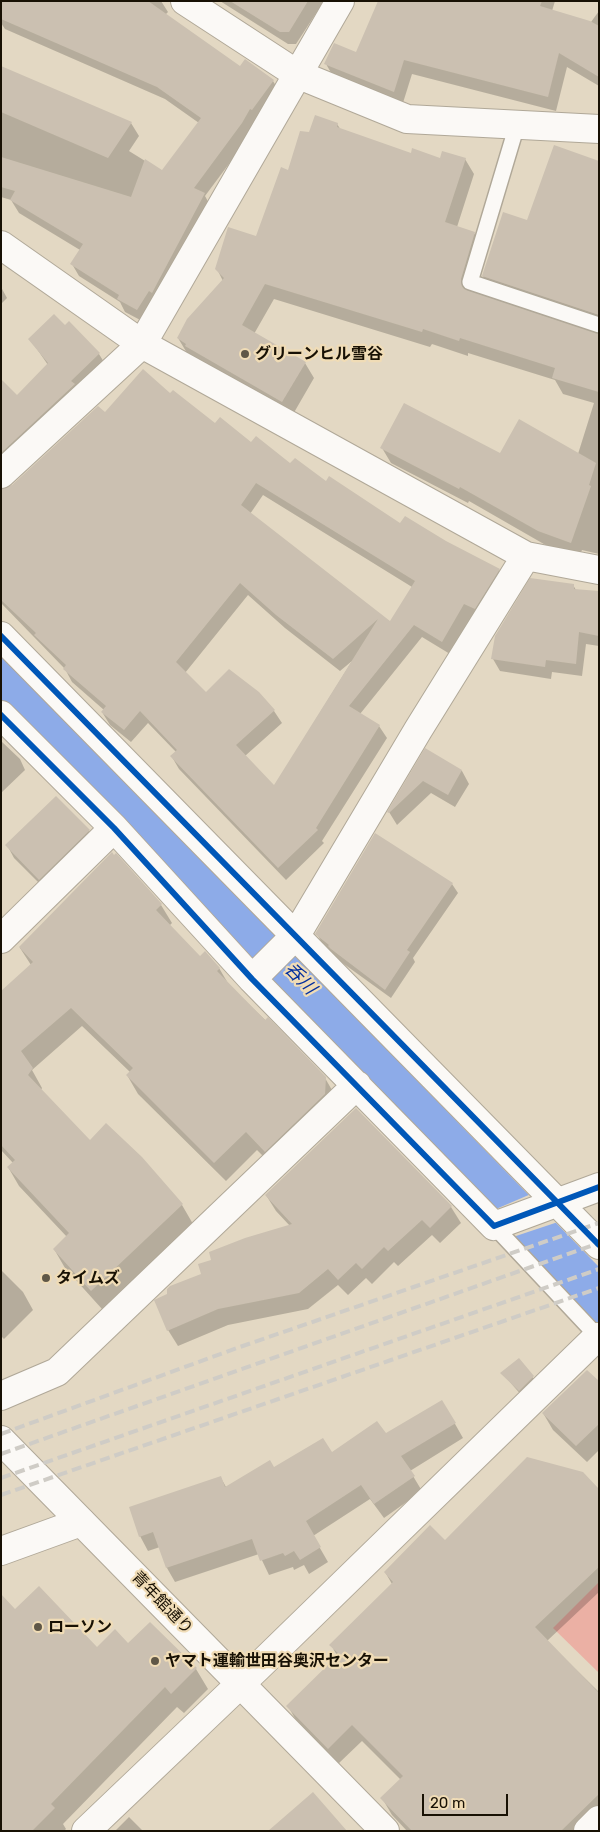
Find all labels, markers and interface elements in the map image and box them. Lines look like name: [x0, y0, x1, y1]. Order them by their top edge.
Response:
place label: グリーンヒル雪谷: [255, 344, 383, 364]
marker: グリーンヒル雪谷: [239, 348, 251, 360]
water label: 呑川: [280, 959, 320, 999]
place label: タイムズ: [56, 1268, 120, 1288]
marker: タイムズ: [40, 1272, 52, 1284]
street label: 青年館通り: [127, 1568, 197, 1638]
place label: ローソン: [48, 1617, 112, 1637]
marker: ローソン: [32, 1621, 44, 1633]
place label: ヤマト運輸世田谷奥沢センター: [165, 1651, 389, 1671]
marker: ヤマト運輸世田谷奥沢センター: [149, 1655, 161, 1667]
scale bar: [425, 1784, 511, 1816]
text: 20 m: [430, 1794, 465, 1812]

